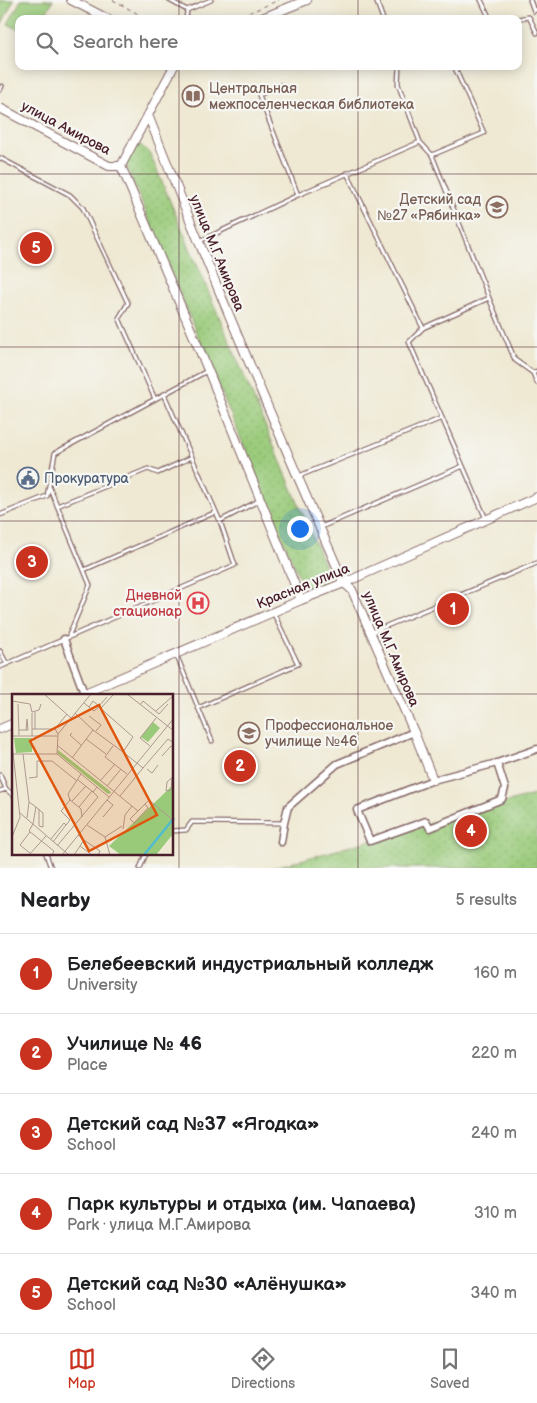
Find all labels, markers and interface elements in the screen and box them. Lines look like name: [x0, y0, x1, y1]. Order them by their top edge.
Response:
search box: [15, 15, 522, 70]
icon: search: [33, 29, 61, 57]
text: Search here: [73, 31, 178, 54]
place label: Центральная межпоселенческая библиотека: [209, 80, 415, 113]
library icon: Центральная межпоселенческая библиотека: [181, 84, 205, 108]
street label: улица Амирова: [18, 97, 114, 159]
place label: Детский сад №27 «Рябинка»: [377, 191, 481, 224]
street label: улица М.Г.Амирова: [186, 192, 248, 314]
school or university icon: Детский сад №27 «Рябинка»: [485, 195, 509, 219]
pin: 5: [20, 229, 52, 267]
public building icon: Прокуратура: [16, 466, 40, 490]
place label: Прокуратура: [44, 470, 130, 487]
your location: [287, 516, 313, 542]
pin: 3: [16, 543, 48, 581]
street label: Красная улица: [254, 559, 353, 612]
place label: Дневной стационар: [113, 587, 182, 620]
street label: улица М.Г.Амирова: [359, 589, 423, 710]
pin: 1: [437, 590, 469, 628]
hospital icon: Дневной стационар: [186, 591, 210, 615]
inset map: [12, 694, 174, 856]
place label: Профессиональное училище №46: [265, 717, 393, 750]
school or university icon: Профессиональное училище №46: [237, 721, 261, 745]
pin: 2: [224, 747, 256, 785]
pin: 4: [455, 812, 487, 850]
text: Nearby: [20, 888, 90, 913]
text: 5 results: [455, 891, 517, 910]
text: Белебеевский индустриальный колледж: [67, 953, 433, 976]
text: 1: [33, 964, 39, 983]
text: 160 m: [474, 964, 517, 983]
text: University: [67, 976, 138, 995]
text: Училище № 46: [67, 1033, 202, 1056]
text: 2: [31, 1044, 41, 1063]
text: 220 m: [471, 1044, 517, 1063]
text: Place: [67, 1056, 108, 1075]
text: Детский сад №37 «Ягодка»: [67, 1113, 320, 1136]
text: 3: [31, 1124, 41, 1143]
text: 240 m: [471, 1124, 517, 1143]
text: School: [67, 1136, 116, 1155]
text: Парк культуры и отдыха (им. Чапаева): [67, 1193, 416, 1216]
text: 4: [31, 1204, 41, 1223]
text: 310 m: [474, 1204, 517, 1223]
text: Park · улица М.Г.Амирова: [67, 1216, 251, 1235]
text: Детский сад №30 «Алёнушка»: [67, 1273, 347, 1296]
text: 5: [31, 1284, 41, 1303]
text: 340 m: [470, 1284, 517, 1303]
text: School: [67, 1296, 116, 1315]
tab: Map: [68, 1345, 96, 1392]
tab: Directions: [231, 1345, 295, 1392]
tab: Saved: [430, 1345, 469, 1392]

